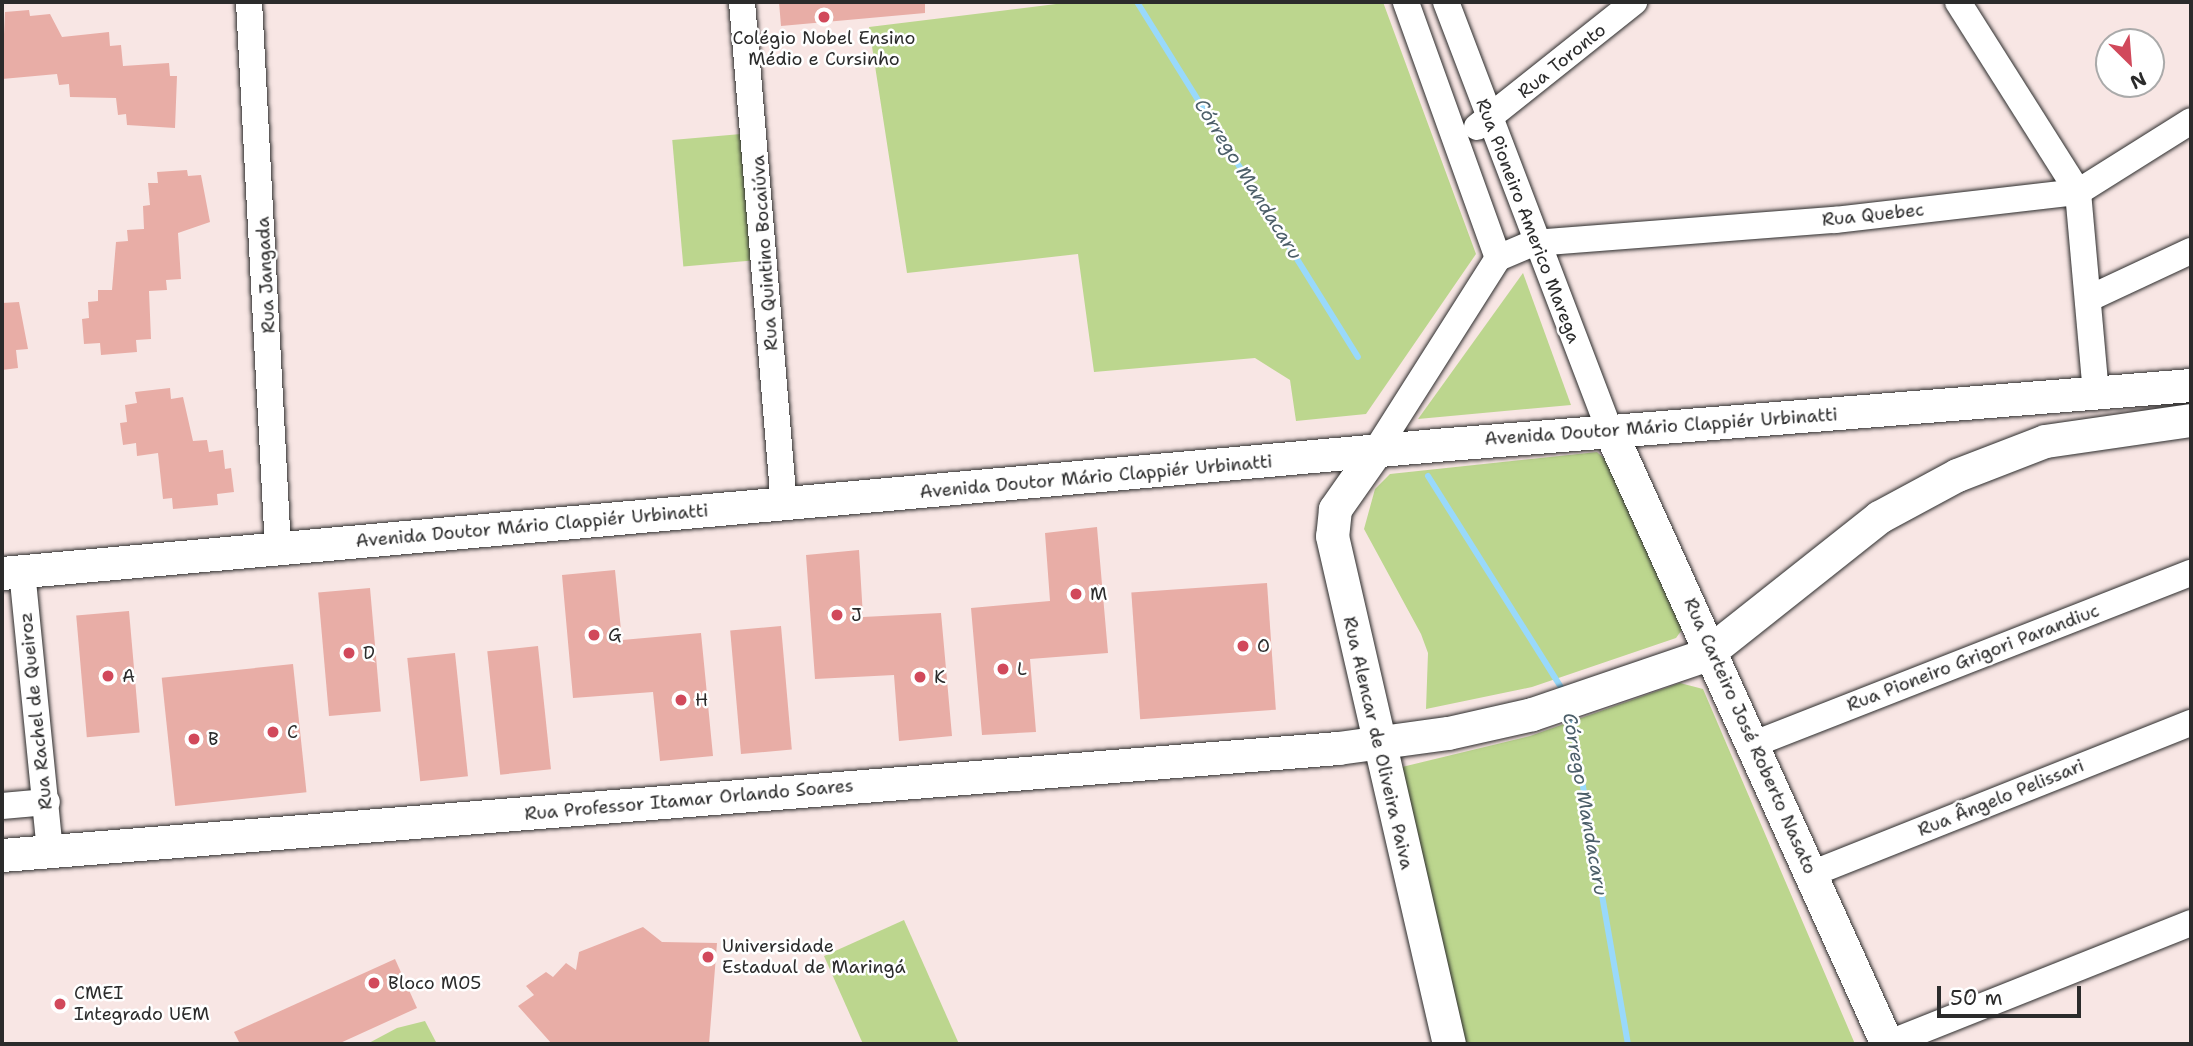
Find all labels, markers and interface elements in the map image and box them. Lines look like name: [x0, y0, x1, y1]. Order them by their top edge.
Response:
marker: Colégio Nobel Ensino Médio e Cursinho: [816, 9, 832, 25]
street label: Rua Toronto: [1514, 19, 1610, 103]
place label: Colégio Nobel Ensino Médio e Cursinho: [733, 28, 915, 70]
north arrow: [2095, 28, 2165, 98]
text: N: [2126, 66, 2150, 95]
water label: Córrego Mandacaru: [1189, 94, 1307, 264]
street label: Rua Pioneiro Americo Marega: [1471, 96, 1585, 346]
street label: Rua Quintino Bocaiúva: [747, 155, 783, 351]
street label: Rua Quebec: [1821, 199, 1925, 231]
street label: Rua Jangada: [252, 216, 280, 334]
street label: Avenida Doutor Mário Clappiér Urbinatti: [1484, 404, 1838, 450]
street label: Avenida Doutor Mário Clappiér Urbinatti: [919, 451, 1273, 503]
street label: Avenida Doutor Mário Clappiér Urbinatti: [355, 500, 709, 552]
place label: M: [1090, 583, 1107, 605]
marker: M: [1068, 586, 1084, 602]
street label: Rua Carteiro José Roberto Nasato: [1679, 595, 1821, 877]
street label: Rua Pioneiro Grigori Parandiuc: [1844, 600, 2102, 716]
place label: J: [851, 604, 862, 626]
marker: J: [829, 607, 845, 623]
street label: Rua Rachel de Queiroz: [15, 611, 57, 811]
street label: Rua Alencar de Oliveira Paiva: [1338, 614, 1418, 872]
place label: G: [608, 624, 622, 646]
marker: G: [586, 627, 602, 643]
place label: O: [1257, 635, 1270, 657]
marker: O: [1235, 638, 1251, 654]
place label: D: [363, 642, 375, 664]
marker: D: [341, 645, 357, 661]
place label: L: [1017, 658, 1027, 680]
marker: L: [995, 661, 1011, 677]
place label: A: [122, 665, 135, 687]
place label: K: [934, 666, 946, 688]
marker: A: [100, 668, 116, 684]
marker: K: [912, 669, 928, 685]
place label: H: [695, 689, 708, 711]
marker: H: [673, 692, 689, 708]
water label: Córrego Mandacaru: [1558, 711, 1612, 897]
place label: C: [287, 721, 298, 743]
marker: C: [265, 724, 281, 740]
place label: B: [208, 728, 219, 750]
marker: B: [186, 731, 202, 747]
street label: Rua Ângelo Pelissari: [1915, 755, 2087, 841]
street label: Rua Professor Itamar Orlando Soares: [524, 775, 854, 825]
place label: Universidade Estadual de Maringá: [722, 936, 906, 978]
marker: Universidade Estadual de Maringá: [700, 949, 716, 965]
place label: Bloco M05: [388, 972, 481, 994]
scale bar: [1941, 972, 2084, 1016]
marker: Bloco M05: [366, 975, 382, 991]
place label: CMEI Integrado UEM: [74, 983, 209, 1026]
text: 50 m: [1950, 984, 2003, 1012]
marker: CMEI Integrado UEM: [52, 996, 68, 1012]

